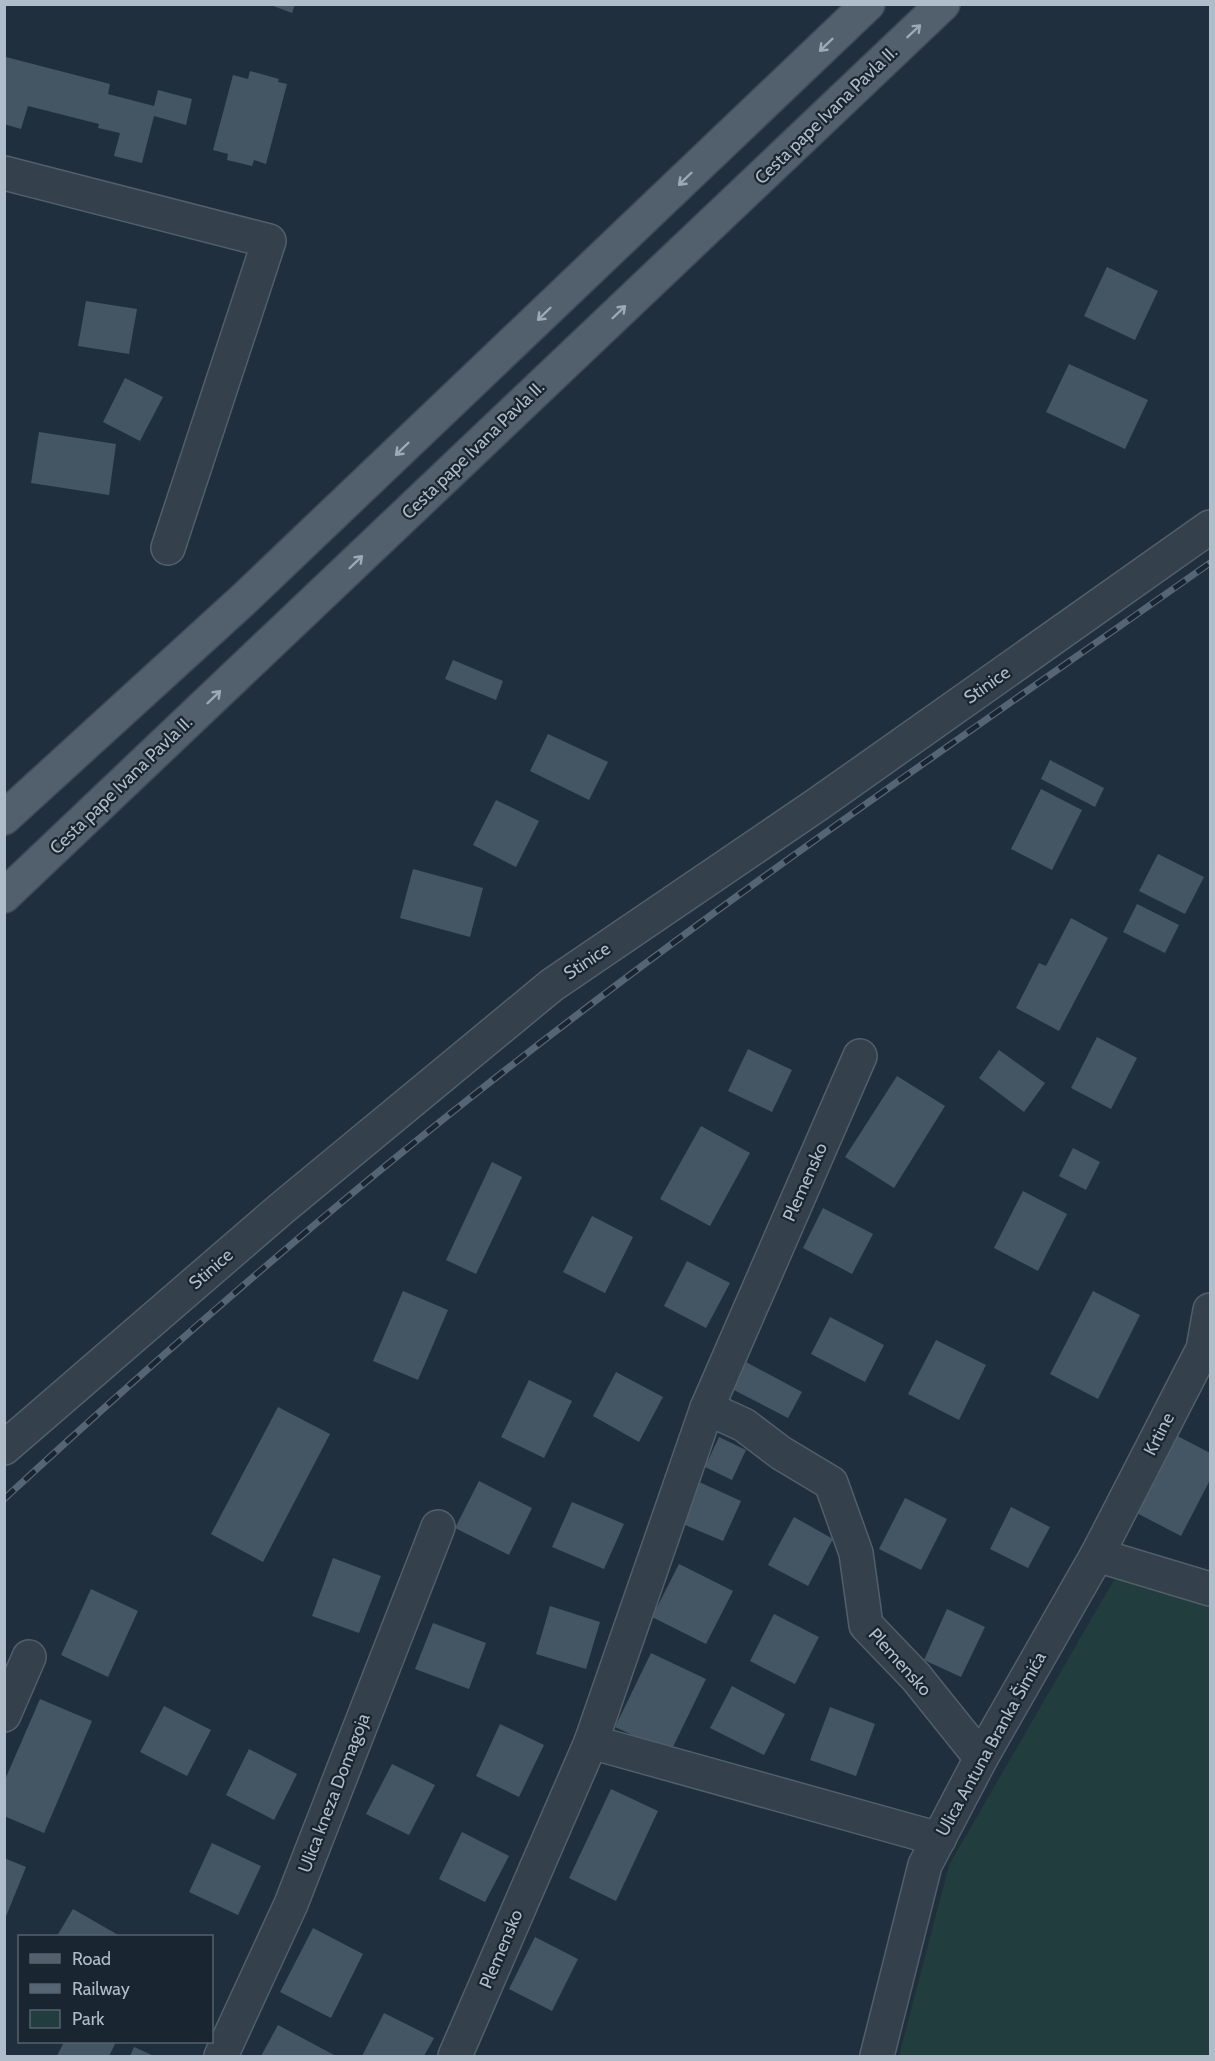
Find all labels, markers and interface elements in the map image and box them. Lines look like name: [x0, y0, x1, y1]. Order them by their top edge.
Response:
one-way arrow: [906, 25, 921, 39]
one-way arrow: [818, 38, 833, 52]
street label: Cesta pape Ivana Pavla II.: [750, 41, 902, 189]
one-way arrow: [677, 172, 692, 187]
one-way arrow: [611, 305, 626, 319]
one-way arrow: [536, 307, 551, 321]
street label: Cesta pape Ivana Pavla II.: [397, 376, 549, 524]
one-way arrow: [395, 441, 410, 456]
one-way arrow: [348, 555, 363, 570]
street label: Stinice: [960, 661, 1014, 709]
one-way arrow: [207, 690, 222, 704]
street label: Cesta pape Ivana Pavla II.: [45, 711, 197, 859]
street label: Stinice: [560, 938, 614, 984]
street label: Plemensko: [778, 1139, 832, 1225]
street label: Stinice: [184, 1244, 238, 1294]
street label: Krtine: [1139, 1409, 1179, 1459]
street label: Plemensko: [864, 1624, 936, 1701]
street label: Ulica Antuna Branka Šimića: [931, 1648, 1051, 1840]
street label: Ulica kneza Domagoja: [293, 1710, 375, 1876]
street label: Plemensko: [475, 1906, 528, 1992]
legend: [18, 1935, 213, 2043]
text: Road: [72, 1948, 111, 1970]
text: Railway: [72, 1978, 130, 2000]
text: Park: [72, 2008, 105, 2030]

